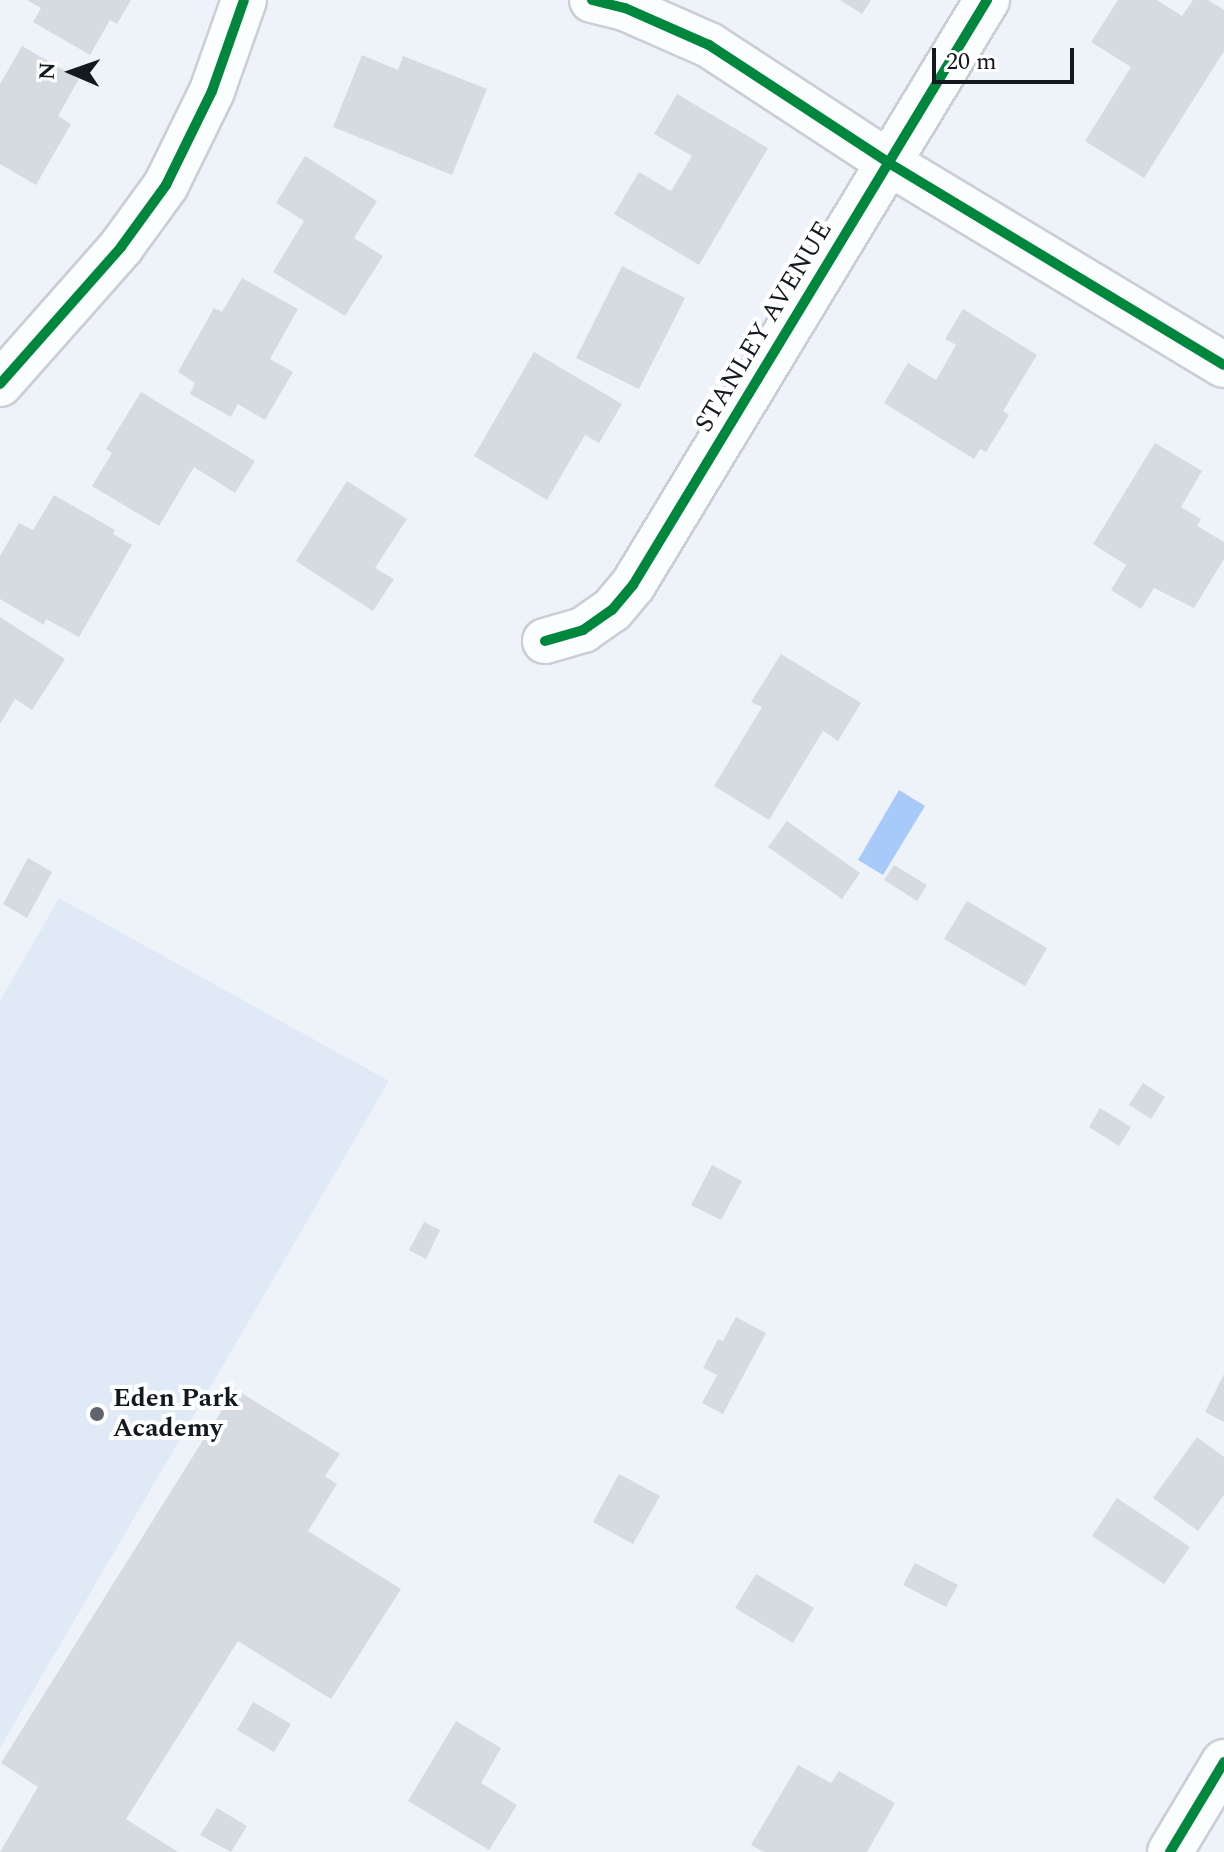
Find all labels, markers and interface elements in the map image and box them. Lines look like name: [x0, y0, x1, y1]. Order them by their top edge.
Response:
north arrow: [32, 32, 112, 112]
scale bar: [936, 32, 1078, 82]
text: 20 m: [946, 44, 997, 80]
text: N: [31, 62, 64, 81]
street label: STANLEY AVENUE: [689, 216, 839, 438]
place label: Eden Park Academy: [113, 1383, 239, 1444]
marker: Eden Park Academy: [88, 1405, 106, 1423]

